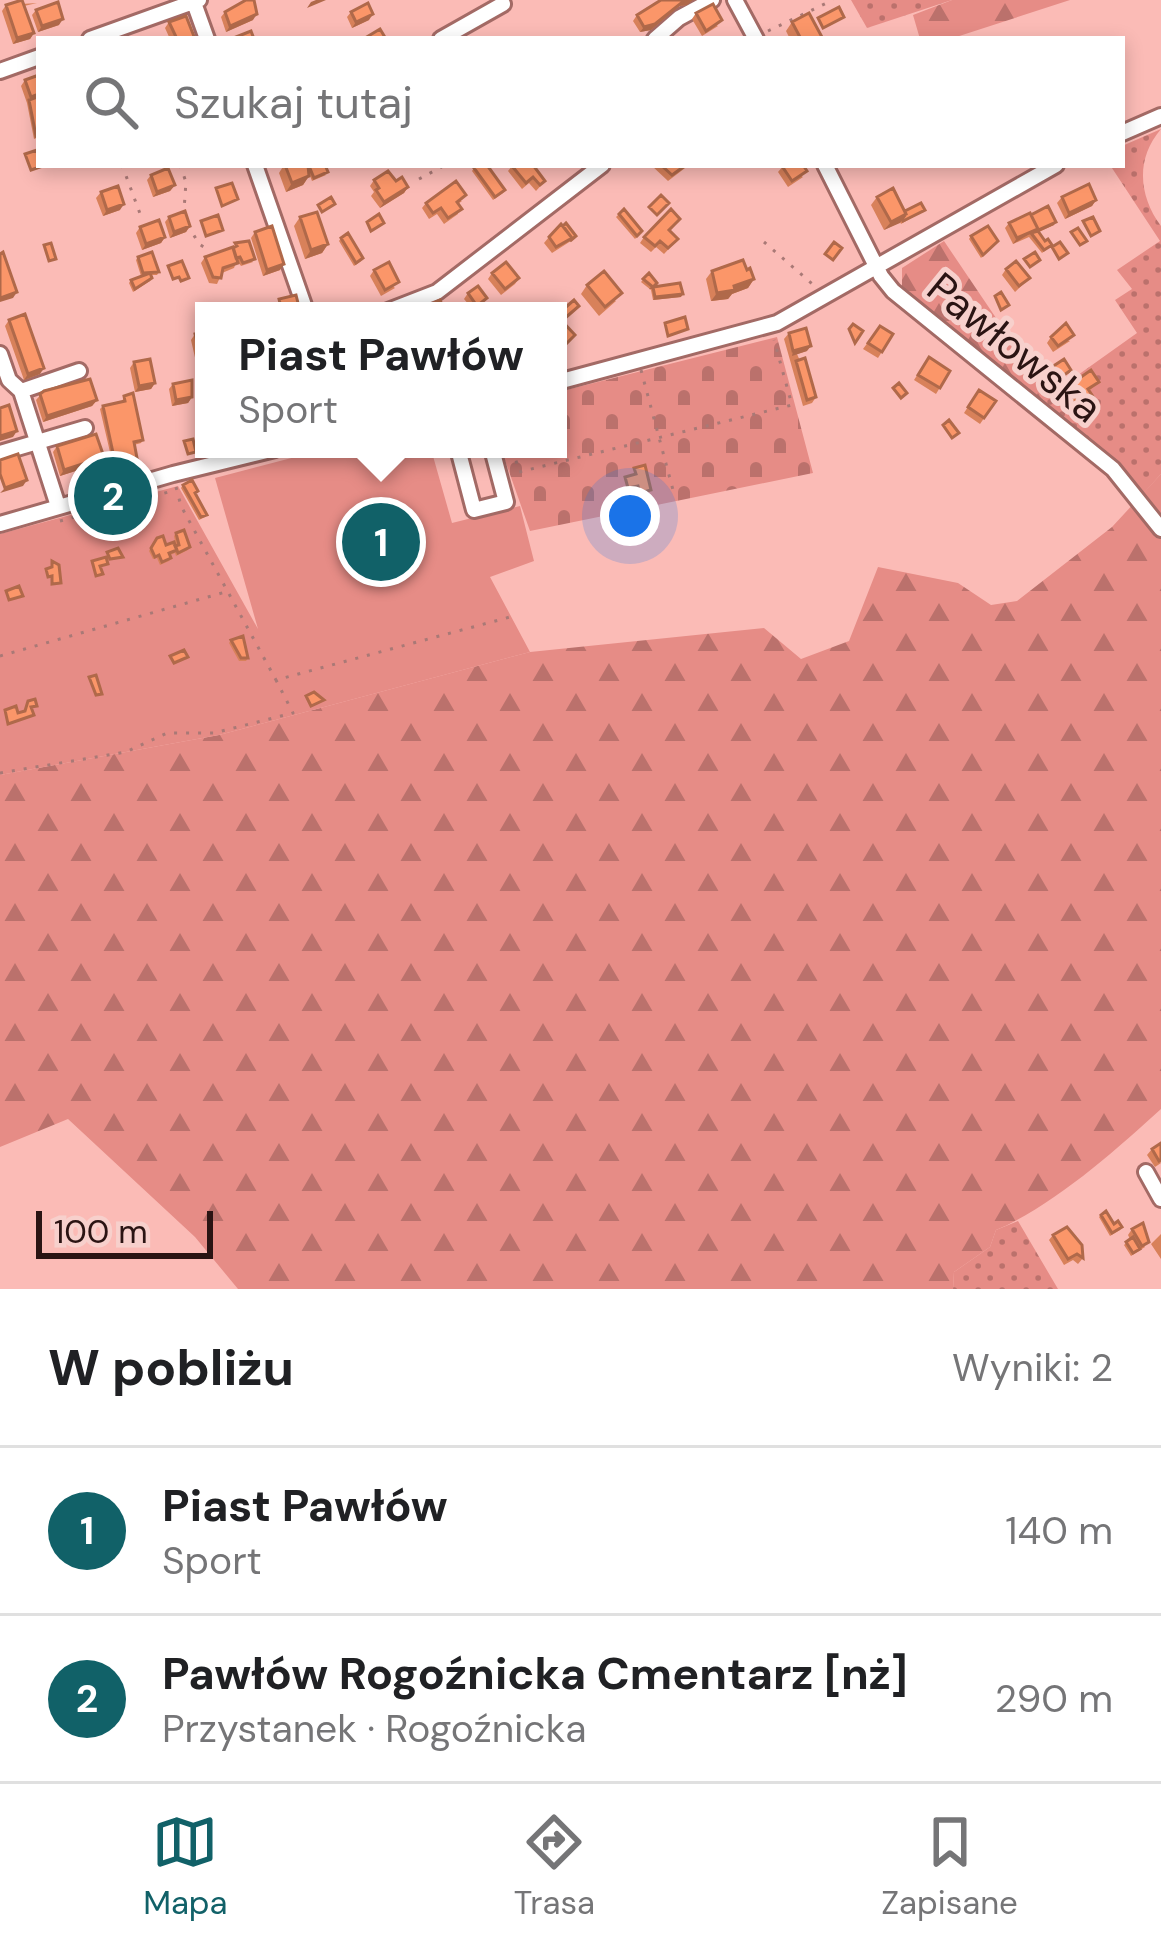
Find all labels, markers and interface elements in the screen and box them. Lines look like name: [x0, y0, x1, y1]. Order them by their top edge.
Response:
search box: [36, 36, 1125, 168]
icon: search: [78, 69, 144, 135]
text: Szukaj tutaj: [174, 73, 413, 132]
street label: Pawłowska: [916, 260, 1113, 435]
popup: [195, 302, 567, 458]
text: Piast Pawłów: [238, 325, 524, 384]
text: Sport: [238, 384, 338, 435]
pin: 2: [74, 451, 152, 541]
your location: [600, 486, 660, 546]
pin: 1: [342, 497, 420, 587]
scale bar: [36, 1205, 213, 1258]
text: 100 m: [54, 1210, 148, 1253]
text: W pobliżu: [48, 1334, 294, 1401]
text: Wyniki: 2: [952, 1342, 1113, 1393]
text: Piast Pawłów: [162, 1476, 448, 1535]
text: 1: [80, 1505, 94, 1556]
text: 140 m: [1005, 1505, 1113, 1556]
text: Sport: [162, 1535, 262, 1586]
text: Pawłów Rogoźnicka Cmentarz [nż]: [162, 1644, 908, 1703]
text: 2: [76, 1673, 98, 1724]
text: 290 m: [995, 1673, 1113, 1724]
text: Przystanek · Rogoźnicka: [162, 1703, 586, 1754]
tab: Mapa: [143, 1809, 227, 1924]
tab: Trasa: [514, 1809, 595, 1924]
tab: Zapisane: [881, 1809, 1018, 1924]

